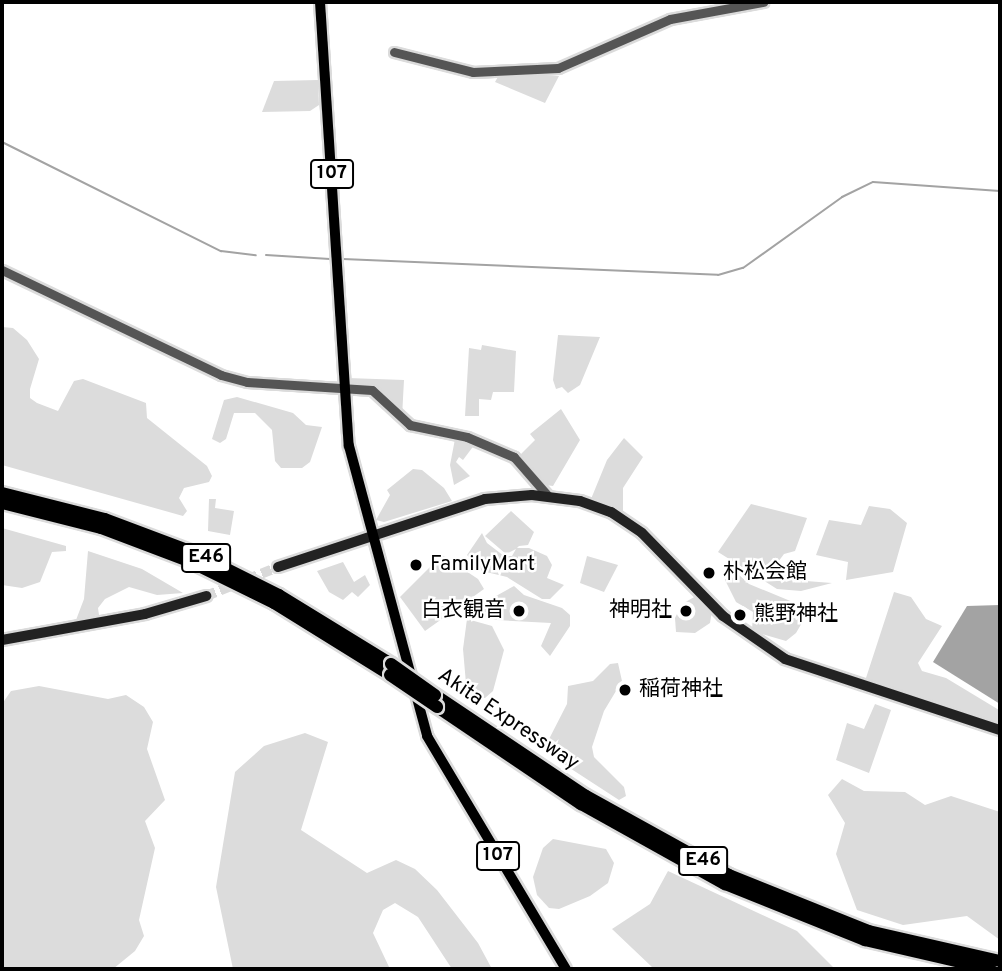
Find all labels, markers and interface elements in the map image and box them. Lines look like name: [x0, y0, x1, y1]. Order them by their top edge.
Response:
road number: 107: [309, 158, 355, 190]
road number: E46: [180, 542, 232, 573]
place label: FamilyMart: [430, 552, 535, 578]
marker: FamilyMart: [408, 557, 424, 573]
place label: 朴松会館: [723, 560, 807, 586]
marker: 朴松会館: [701, 565, 717, 581]
place label: 白衣観音: [421, 598, 505, 624]
place label: 神明社: [609, 598, 672, 624]
place label: 熊野神社: [754, 602, 838, 628]
marker: 白衣観音: [511, 603, 527, 619]
marker: 神明社: [678, 603, 694, 619]
marker: 熊野神社: [732, 607, 748, 623]
street label: Akita Expressway: [433, 663, 583, 777]
place label: 稲荷神社: [639, 677, 723, 703]
marker: 稲荷神社: [617, 682, 633, 698]
road number: 107: [475, 841, 521, 872]
road number: E46: [677, 846, 729, 876]

